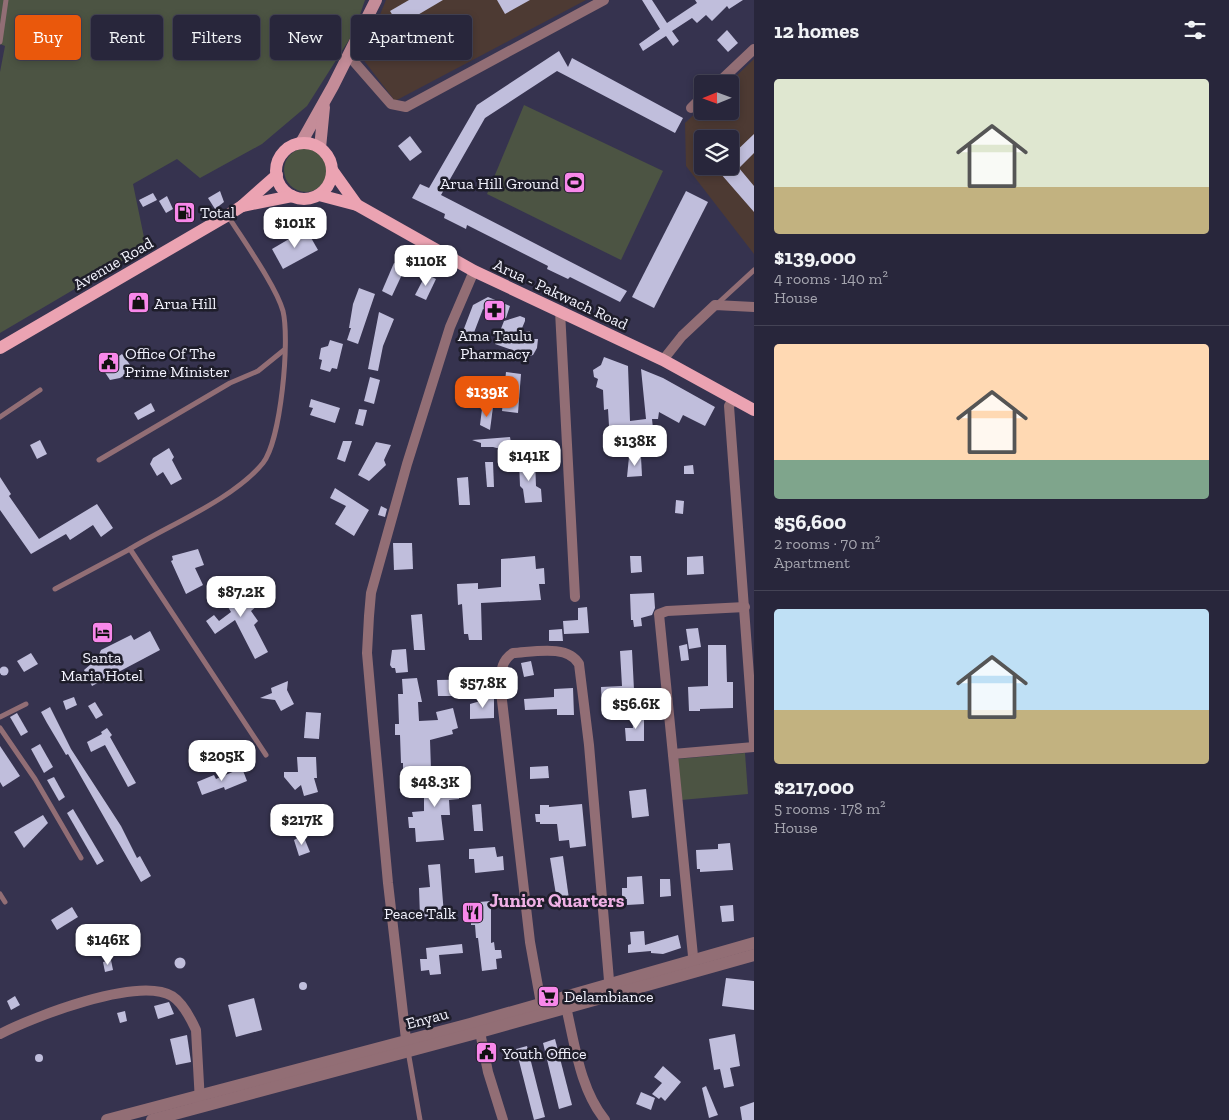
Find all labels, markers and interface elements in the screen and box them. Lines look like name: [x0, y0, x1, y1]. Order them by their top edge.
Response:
chip: Buy: [15, 15, 81, 60]
chip: Rent: [91, 15, 163, 60]
chip: Filters: [173, 15, 260, 60]
chip: New: [270, 15, 341, 60]
chip: Apartment: [351, 15, 472, 60]
icon: filters: [1181, 16, 1209, 44]
text: 12 homes: [774, 18, 859, 43]
north arrow: [694, 75, 739, 120]
map controls: [694, 75, 739, 175]
icon: home: [947, 111, 1037, 201]
button: layers: [694, 130, 739, 175]
sports icon: Arua Hill Ground: [563, 171, 587, 195]
place label: Arua Hill Ground: [440, 174, 559, 193]
fuel station icon: Total: [172, 200, 196, 224]
place label: Total: [200, 203, 235, 222]
pin: $101K: [260, 206, 330, 249]
text: $101K: [275, 213, 315, 232]
street label: Avenue Road: [70, 233, 157, 294]
pin: $110K: [391, 244, 461, 287]
text: $139,000: [774, 244, 856, 269]
text: $110K: [406, 251, 446, 270]
street label: Arua - Pakwach Road: [491, 255, 631, 334]
text: 4 rooms · 140 m²: [774, 269, 888, 288]
text: House: [774, 288, 817, 307]
shop icon: Arua Hill: [126, 291, 150, 315]
place label: Arua Hill: [154, 294, 217, 313]
pharmacy icon: Ama Taulu Pharmacy: [483, 299, 507, 323]
place label: Ama Taulu Pharmacy: [458, 326, 532, 363]
place label: Office Of The Prime Minister: [125, 344, 230, 381]
public building icon: Office Of The Prime Minister: [97, 350, 121, 374]
pin: $139K: [452, 376, 522, 418]
icon: home: [947, 377, 1037, 467]
text: $139K: [466, 382, 508, 401]
pin: $138K: [600, 424, 670, 467]
text: $138K: [614, 431, 656, 450]
pin: $141K: [494, 440, 564, 482]
text: $141K: [509, 446, 549, 465]
text: $56,600: [774, 509, 846, 534]
text: 2 rooms · 70 m²: [774, 534, 880, 553]
text: Apartment: [774, 553, 850, 572]
pin: $87.2K: [200, 576, 282, 618]
text: $87.2K: [218, 582, 264, 601]
hotel icon: Santa Maria Hotel: [90, 621, 114, 645]
icon: home: [947, 642, 1037, 732]
place label: Santa Maria Hotel: [61, 648, 143, 685]
pin: $57.8K: [442, 666, 524, 709]
text: $57.8K: [460, 673, 506, 692]
pin: $56.6K: [595, 688, 677, 730]
text: $56.6K: [612, 694, 660, 713]
pin: $205K: [187, 740, 257, 782]
text: $205K: [200, 746, 244, 765]
pin: $48.3K: [394, 766, 476, 808]
text: $48.3K: [411, 772, 459, 791]
text: $217,000: [774, 774, 854, 799]
text: 5 rooms · 178 m²: [774, 799, 886, 818]
pin: $217K: [267, 804, 337, 846]
text: $217K: [281, 810, 323, 829]
text: House: [774, 818, 817, 837]
district label: Junior Quarters: [489, 889, 625, 912]
restaurant icon: Peace Talk: [460, 901, 484, 925]
place label: Peace Talk: [384, 904, 457, 923]
pin: $146K: [73, 924, 143, 966]
text: $146K: [87, 930, 129, 949]
supermarket icon: Delambiance: [536, 984, 560, 1008]
place label: Delambiance: [564, 987, 653, 1006]
street label: Enyau: [404, 1004, 450, 1033]
public building icon: Youth Office: [474, 1041, 498, 1065]
place label: Youth Office: [501, 1044, 587, 1063]

